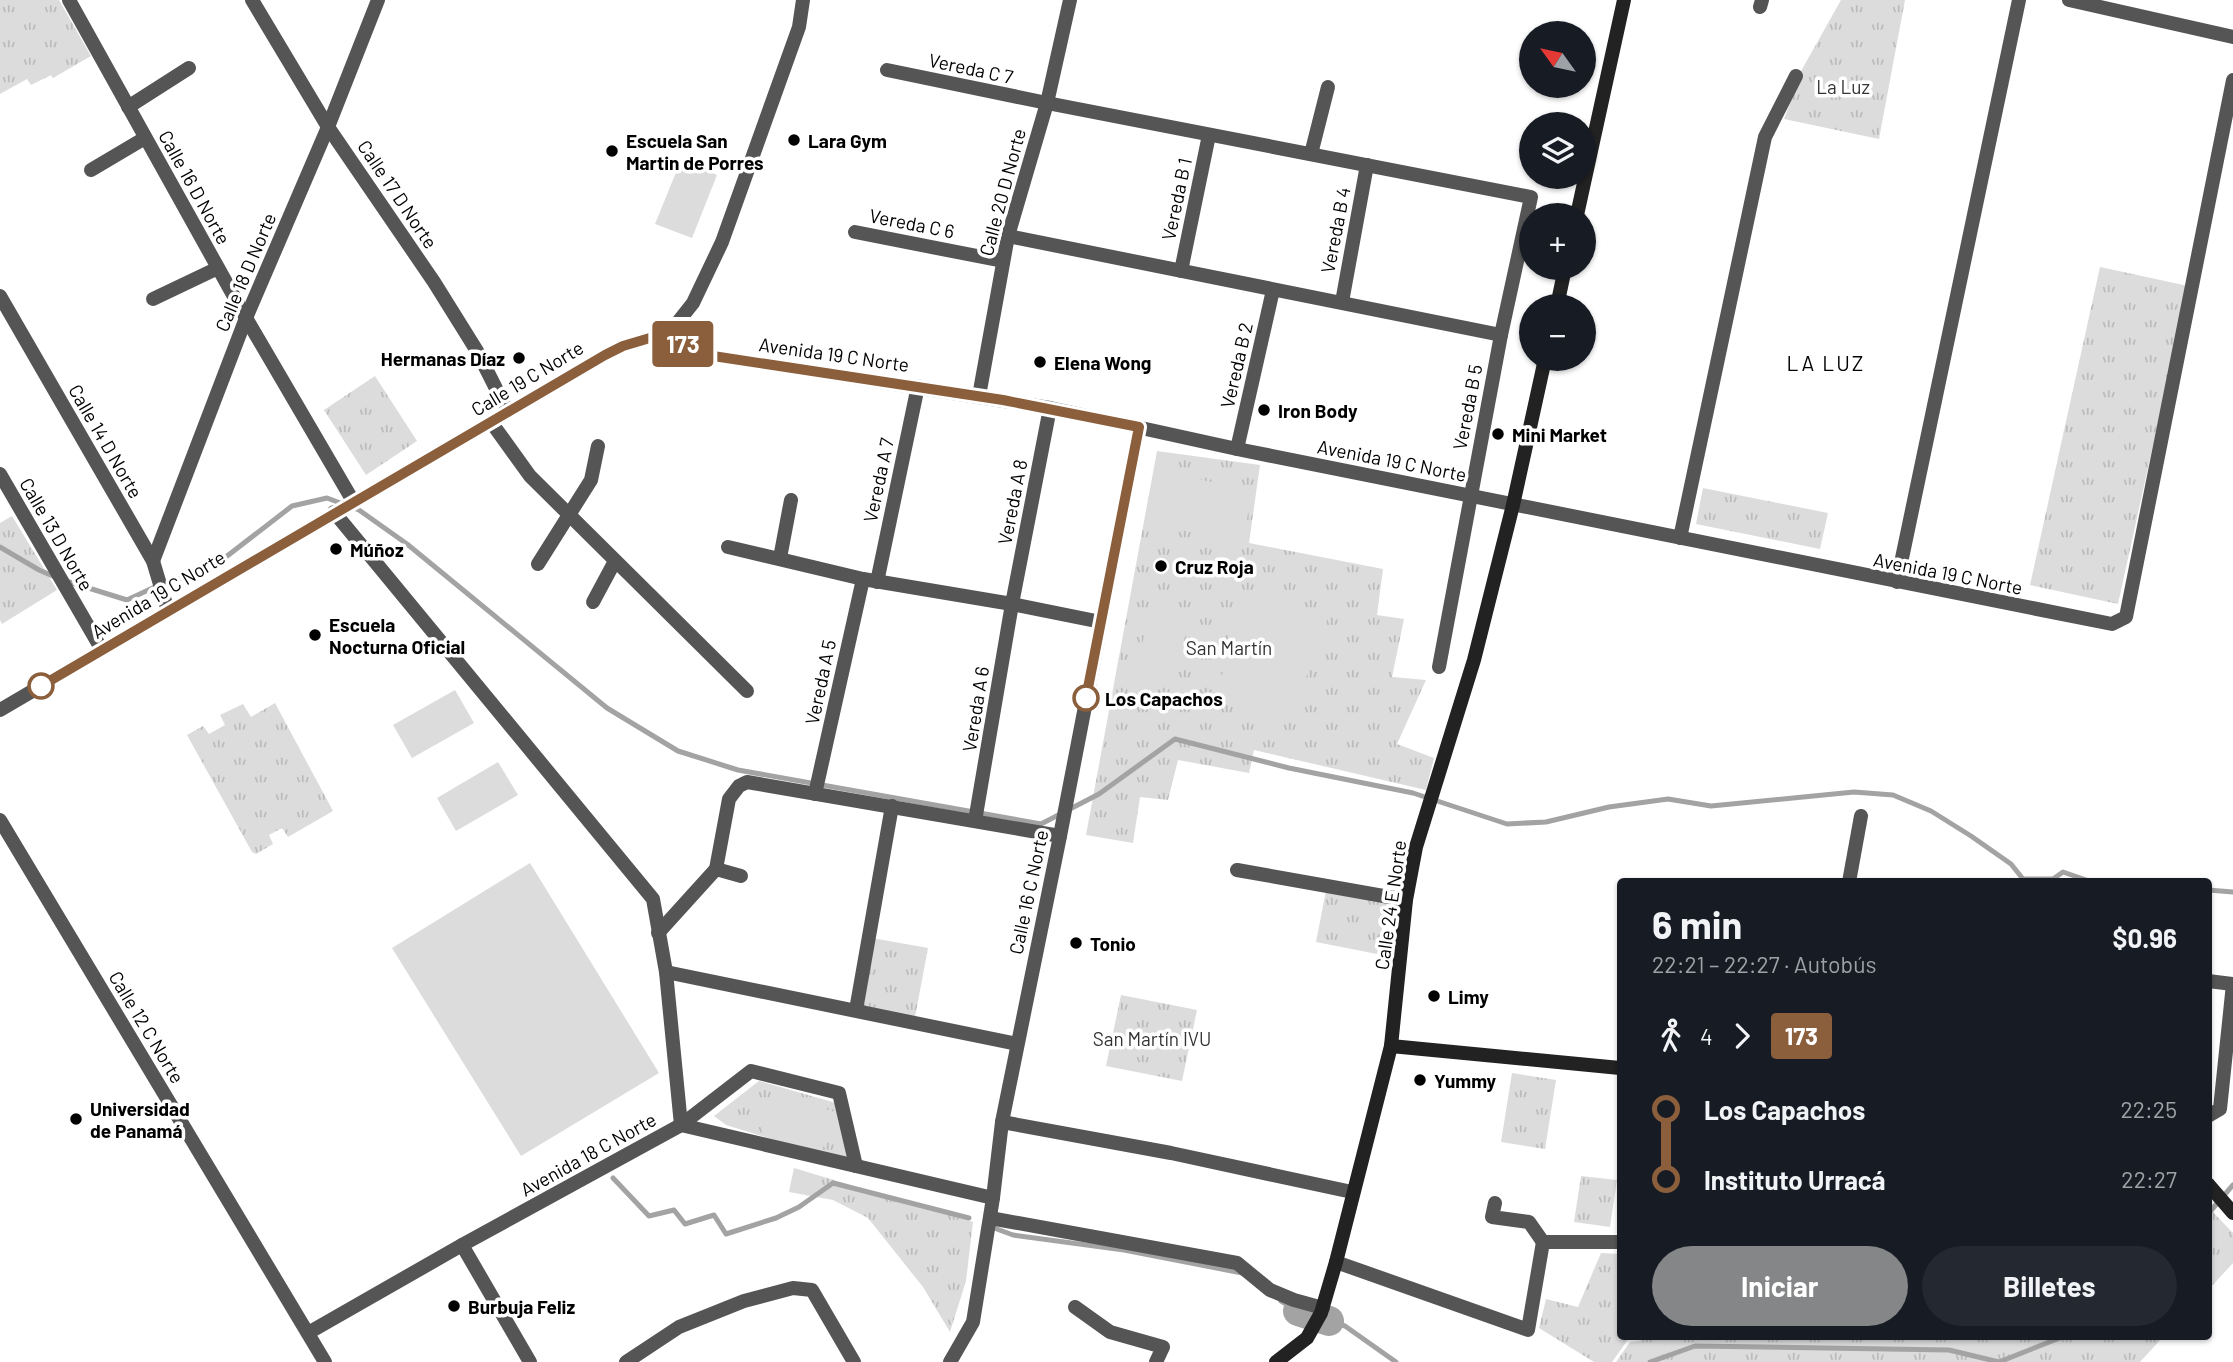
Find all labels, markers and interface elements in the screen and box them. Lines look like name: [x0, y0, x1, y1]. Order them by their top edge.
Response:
north arrow: [1519, 21, 1596, 98]
map controls: [1519, 21, 1596, 371]
street label: Vereda C 7: [927, 48, 1015, 88]
park label: La Luz: [1816, 75, 1870, 98]
button: layers: [1519, 112, 1596, 189]
street label: Calle 16 D Norte: [154, 126, 236, 248]
street label: Calle 20 D Norte: [974, 126, 1030, 258]
place label: Escuela San Martin de Porres: [626, 129, 764, 174]
place label: Lara Gym: [808, 129, 887, 152]
marker: Lara Gym: [786, 132, 802, 148]
street label: Calle 17 D Norte: [353, 135, 443, 253]
marker: Escuela San Martin de Porres: [604, 143, 620, 159]
street label: Vereda B 1: [1156, 156, 1196, 242]
street label: Vereda B 4: [1315, 185, 1355, 275]
street label: Vereda C 6: [867, 203, 957, 243]
button: +: [1519, 203, 1596, 280]
street label: Calle 18 D Norte: [210, 209, 280, 335]
button: −: [1519, 294, 1596, 371]
street label: Vereda B 2: [1215, 320, 1257, 410]
line badge: 173: [643, 321, 723, 367]
text: 173: [666, 329, 700, 358]
street label: Avenida 19 C Norte: [757, 332, 911, 376]
street label: Calle 19 C Norte: [467, 336, 587, 420]
place label: Hermanas Díaz: [381, 347, 505, 370]
marker: Hermanas Díaz: [511, 350, 527, 366]
district label: LA LUZ: [1787, 350, 1865, 375]
place label: Elena Wong: [1054, 351, 1151, 374]
marker: Elena Wong: [1032, 354, 1048, 370]
street label: Vereda B 5: [1447, 362, 1487, 452]
street label: Calle 14 D Norte: [64, 380, 148, 502]
place label: Iron Body: [1278, 399, 1358, 422]
marker: Iron Body: [1256, 402, 1272, 418]
place label: Mini Market: [1512, 423, 1607, 446]
marker: Mini Market: [1490, 426, 1506, 442]
street label: Avenida 19 C Norte: [1315, 434, 1469, 486]
street label: Vereda A 7: [858, 436, 898, 524]
street label: Vereda A 8: [992, 457, 1032, 547]
street label: Calle 13 D Norte: [15, 473, 99, 595]
place label: Múñoz: [350, 538, 404, 561]
marker: Múñoz: [328, 541, 344, 557]
street label: Avenida 19 C Norte: [87, 545, 229, 643]
street label: Avenida 19 C Norte: [1871, 547, 2025, 599]
place label: Cruz Roja: [1175, 555, 1254, 578]
marker: Cruz Roja: [1153, 558, 1169, 574]
place label: Escuela Nocturna Oficial: [329, 613, 465, 658]
marker: Escuela Nocturna Oficial: [307, 627, 323, 643]
park label: San Martín: [1186, 636, 1272, 659]
street label: Vereda A 5: [800, 637, 840, 727]
street label: Vereda A 6: [957, 665, 993, 753]
unlabelled marker: [28, 673, 54, 699]
marker: Los Capachos: [1073, 685, 1099, 711]
place label: Los Capachos: [1105, 687, 1223, 710]
street label: Calle 16 C Norte: [1004, 828, 1052, 956]
street label: Calle 24 E Norte: [1370, 839, 1410, 971]
text: 6 min: [1652, 901, 1742, 947]
text: $0.96: [2113, 922, 2177, 953]
place label: Tonio: [1090, 932, 1136, 955]
marker: Tonio: [1068, 935, 1084, 951]
text: 22:21 – 22:27 · Autobús: [1652, 950, 1877, 978]
street label: Calle 12 C Norte: [104, 967, 190, 1087]
place label: Limy: [1448, 985, 1489, 1008]
marker: Limy: [1426, 988, 1442, 1004]
icon: walk: [1652, 1017, 1690, 1055]
icon: forward: [1723, 1017, 1761, 1055]
text: 173: [1785, 1021, 1818, 1050]
text: 4: [1700, 1022, 1713, 1050]
park label: San Martín IVU: [1093, 1027, 1211, 1050]
place label: Yummy: [1434, 1069, 1497, 1092]
marker: Yummy: [1412, 1072, 1428, 1088]
text: Los Capachos: [1704, 1094, 1865, 1125]
text: 22:25: [2120, 1095, 2177, 1123]
place label: Universidad de Panamá: [90, 1097, 190, 1142]
street label: Avenida 18 C Norte: [516, 1107, 660, 1201]
marker: Universidad de Panamá: [68, 1111, 84, 1127]
text: Instituto Urracá: [1704, 1164, 1886, 1195]
text: 22:27: [2121, 1165, 2177, 1193]
button: Iniciar: [1652, 1246, 1908, 1326]
button: Billetes: [1922, 1246, 2177, 1326]
place label: Burbuja Feliz: [468, 1295, 575, 1318]
marker: Burbuja Feliz: [446, 1298, 462, 1314]

